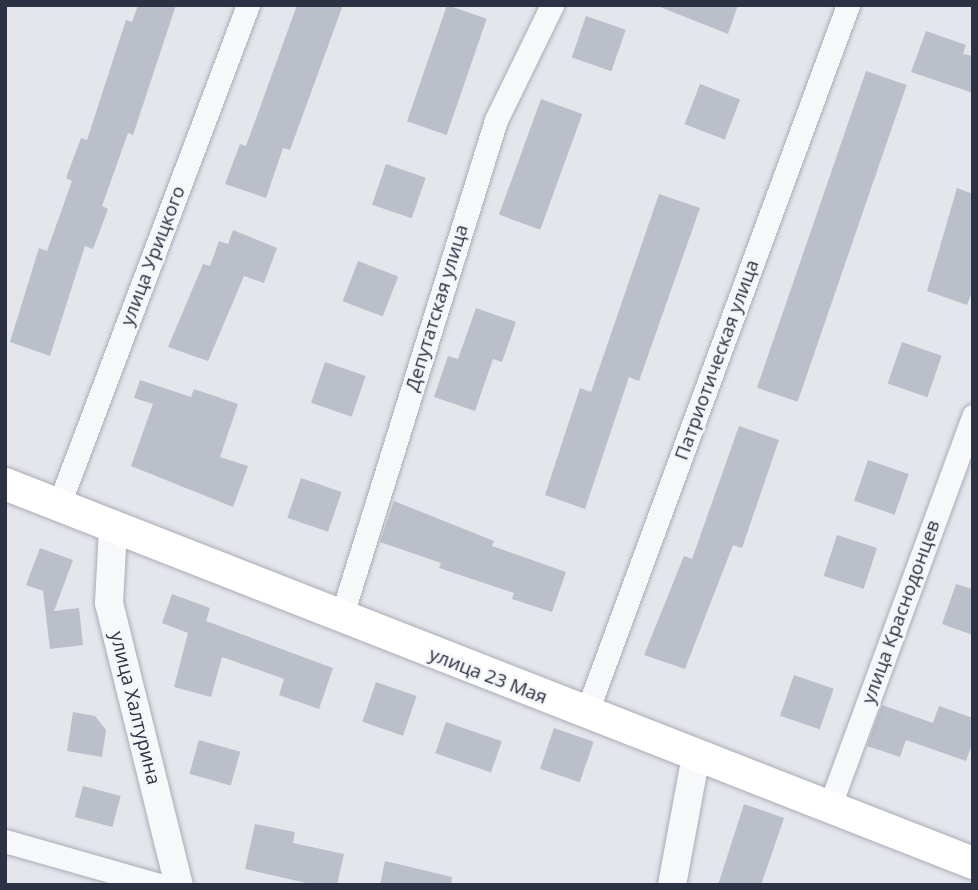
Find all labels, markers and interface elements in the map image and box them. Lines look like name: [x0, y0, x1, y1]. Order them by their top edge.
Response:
street label: улица Урицкого: [116, 183, 190, 329]
street label: Депутатская улица: [401, 222, 473, 394]
street label: Патриотическая улица: [670, 257, 764, 463]
street label: улица Краснодонцев: [857, 517, 945, 707]
street label: улица Халтурина: [105, 629, 165, 787]
street label: улица 23 Мая: [426, 643, 550, 709]

